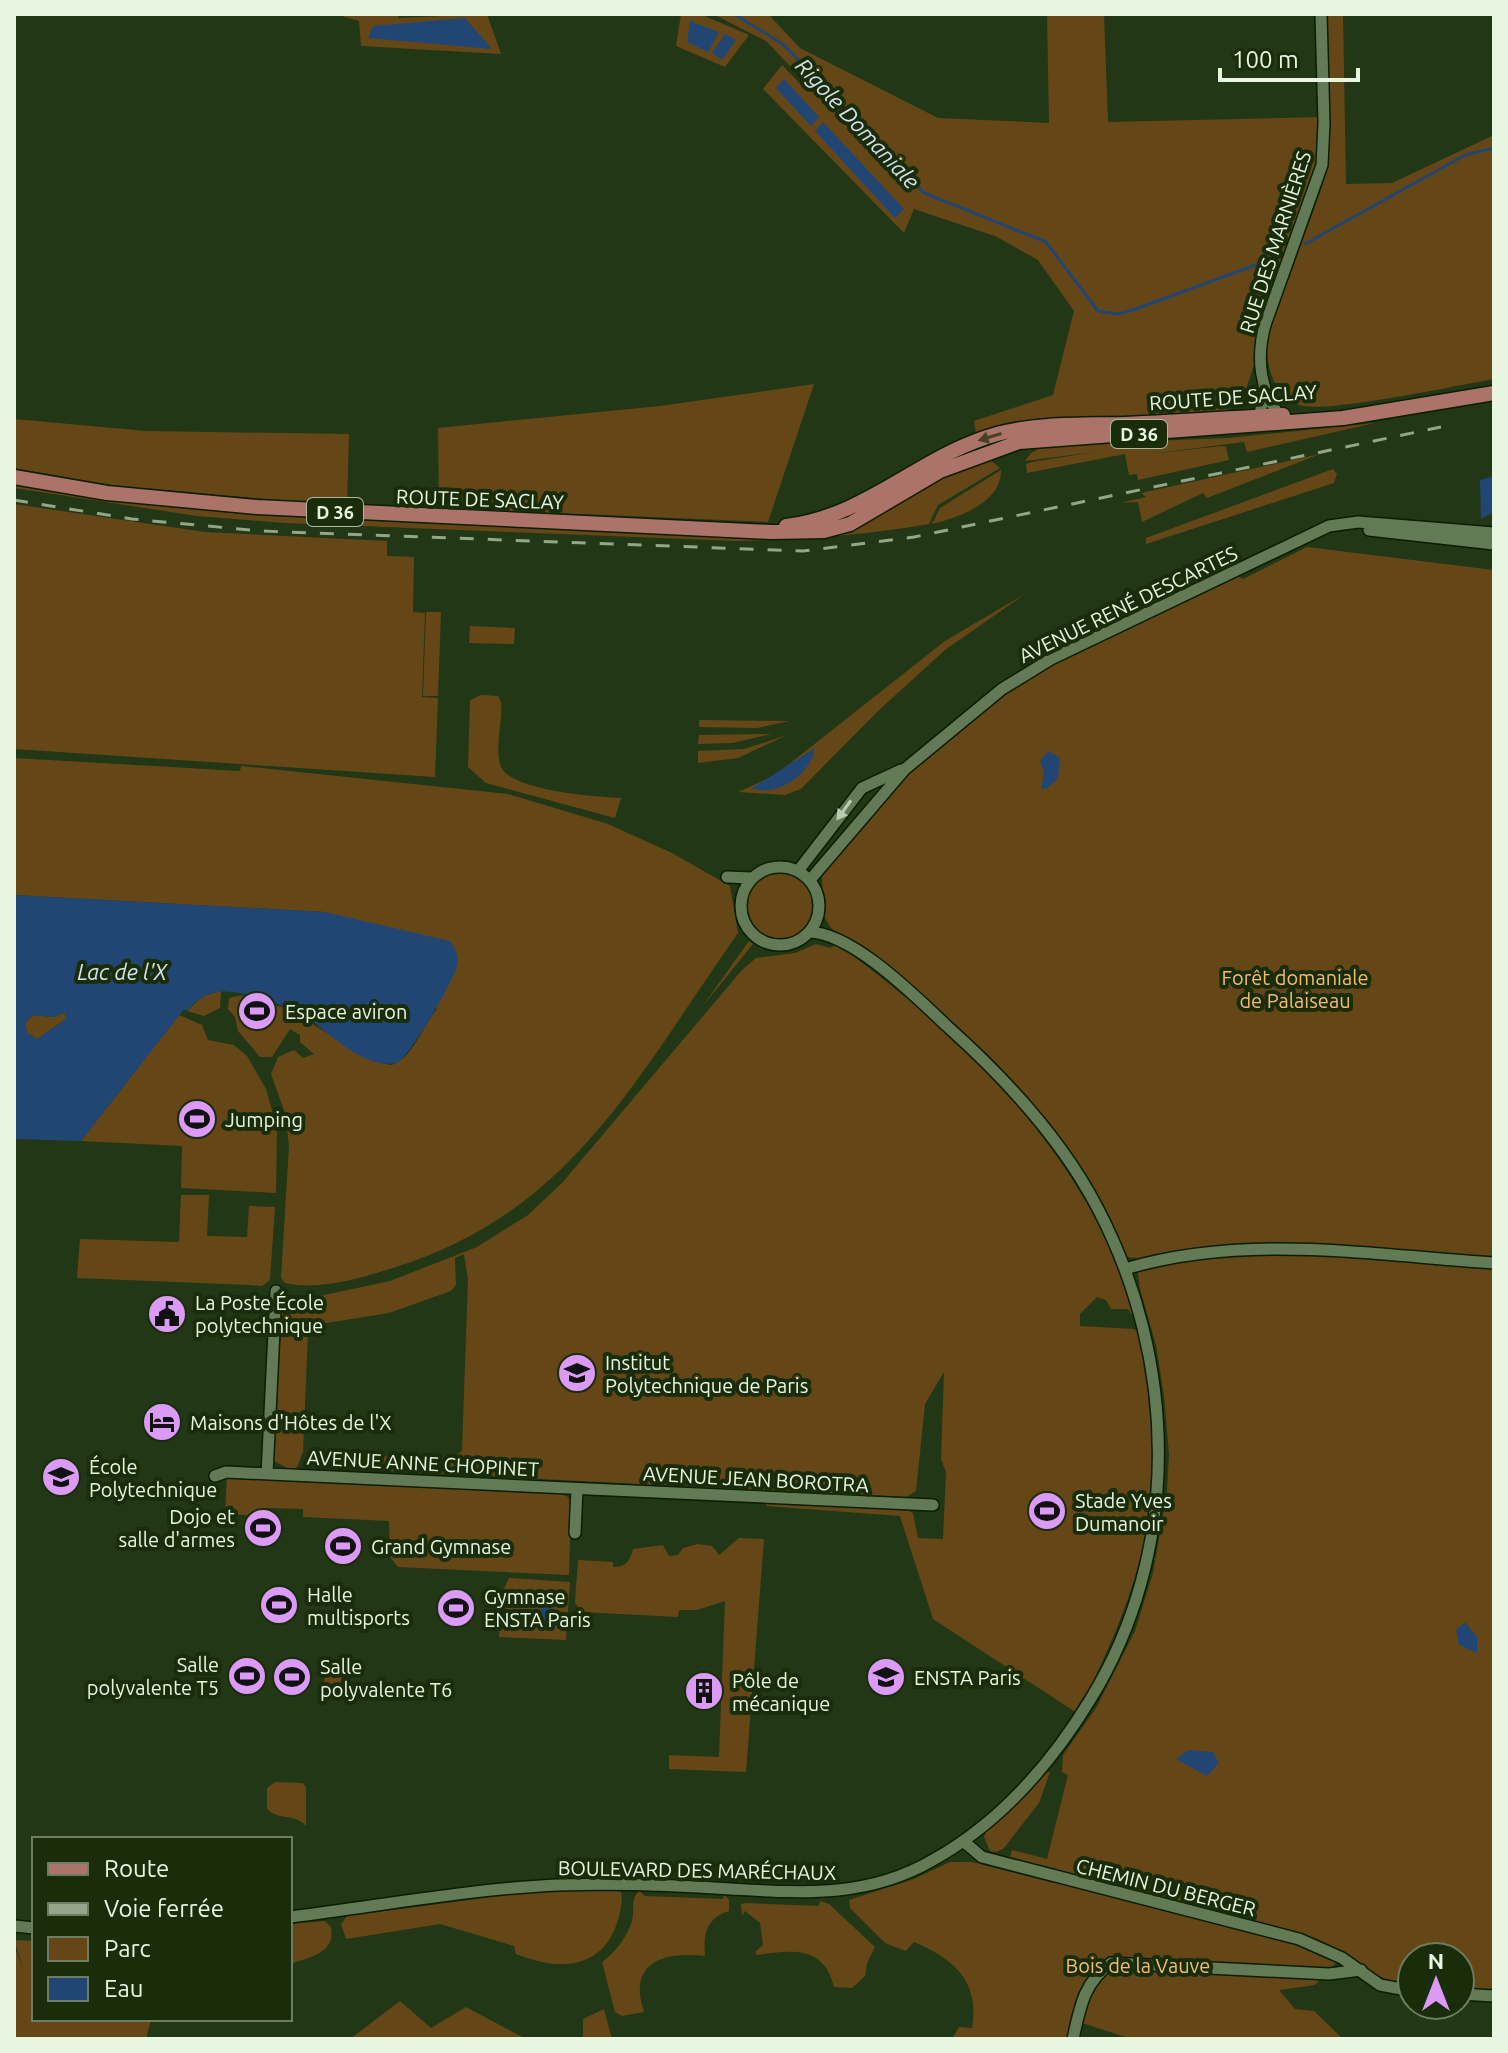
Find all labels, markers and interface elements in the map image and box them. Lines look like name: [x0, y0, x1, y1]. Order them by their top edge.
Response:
scale bar: [1220, 32, 1358, 82]
text: 100 m: [1232, 46, 1299, 73]
water label: Rigole Domaniale: [791, 53, 925, 193]
street label: RUE DES MARNIÈRES: [1235, 148, 1315, 336]
street label: ROUTE DE SACLAY: [1148, 380, 1318, 414]
road number: D 36: [1111, 420, 1167, 448]
one-way arrow: [977, 431, 1001, 444]
street label: ROUTE DE SACLAY: [396, 485, 565, 513]
road number: D 36: [307, 498, 363, 526]
street label: AVENUE RENÉ DESCARTES: [1015, 541, 1241, 667]
one-way arrow: [837, 800, 852, 821]
water label: Lac de l'X: [77, 959, 168, 984]
park label: Forêt domaniale de Palaiseau: [1221, 966, 1369, 1012]
sports icon: Espace aviron: [236, 990, 278, 1032]
place label: Espace aviron: [285, 1000, 407, 1023]
sports icon: Jumping: [176, 1098, 218, 1140]
place label: Jumping: [225, 1108, 303, 1131]
place label: La Poste École polytechnique: [195, 1291, 324, 1337]
public building icon: La Poste École polytechnique: [146, 1293, 188, 1335]
place label: Institut Polytechnique de Paris: [605, 1351, 808, 1397]
school or university icon: Institut Polytechnique de Paris: [556, 1352, 598, 1394]
hotel icon: Maisons d'Hôtes de l'X: [141, 1401, 183, 1443]
place label: Maisons d'Hôtes de l'X: [190, 1411, 392, 1434]
street label: AVENUE ANNE CHOPINET: [306, 1445, 540, 1481]
place label: École Polytechnique: [89, 1455, 217, 1501]
school or university icon: École Polytechnique: [40, 1456, 82, 1498]
street label: AVENUE JEAN BOROTRA: [643, 1462, 869, 1496]
place label: Stade Yves Dumanoir: [1075, 1489, 1172, 1535]
sports icon: Stade Yves Dumanoir: [1026, 1490, 1068, 1532]
place label: Dojo et salle d'armes: [119, 1505, 235, 1551]
sports icon: Dojo et salle d'armes: [242, 1507, 284, 1549]
sports icon: Grand Gymnase: [322, 1525, 364, 1567]
place label: Grand Gymnase: [371, 1535, 511, 1558]
place label: Halle multisports: [307, 1583, 410, 1629]
sports icon: Halle multisports: [258, 1584, 300, 1626]
place label: Gymnase ENSTA Paris: [484, 1585, 591, 1631]
sports icon: Gymnase ENSTA Paris: [435, 1587, 477, 1629]
place label: Salle polyvalente T5: [87, 1653, 219, 1699]
sports icon: Salle polyvalente T5: [226, 1655, 268, 1697]
place label: Salle polyvalente T6: [320, 1655, 452, 1701]
sports icon: Salle polyvalente T6: [271, 1656, 313, 1698]
school or university icon: ENSTA Paris: [865, 1656, 907, 1698]
place label: ENSTA Paris: [914, 1666, 1021, 1689]
place label: Pôle de mécanique: [732, 1669, 830, 1715]
building icon: Pôle de mécanique: [683, 1670, 725, 1712]
legend: [32, 1837, 292, 2021]
street label: CHEMIN DU BERGER: [1074, 1854, 1258, 1920]
text: Route: [104, 1855, 169, 1882]
street label: BOULEVARD DES MARÉCHAUX: [558, 1856, 836, 1884]
text: Voie ferrée: [104, 1895, 224, 1922]
text: Parc: [104, 1935, 151, 1962]
north arrow: [1396, 1941, 1476, 2021]
text: N: [1428, 1948, 1444, 1973]
park label: Bois de la Vauve: [1066, 1954, 1210, 1977]
text: Eau: [104, 1975, 143, 2002]

